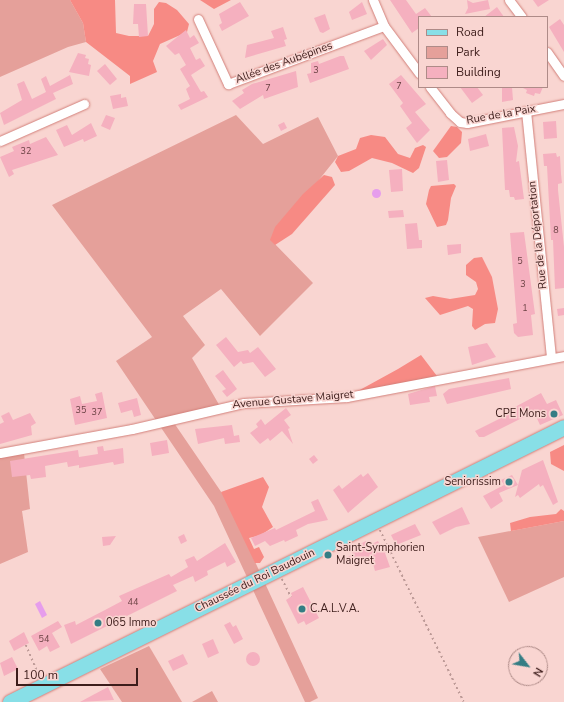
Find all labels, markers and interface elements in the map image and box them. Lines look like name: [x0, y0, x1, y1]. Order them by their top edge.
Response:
legend: [418, 16, 548, 88]
text: Road: [456, 24, 484, 40]
street label: Allée des Aubépines: [234, 39, 334, 87]
text: Park: [456, 44, 480, 60]
text: Building: [456, 64, 501, 80]
house number: 3: [313, 65, 319, 75]
house number: 7: [396, 81, 402, 91]
house number: 7: [265, 83, 271, 93]
street label: Rue de la Paix: [465, 102, 537, 128]
house number: 32: [21, 146, 31, 156]
street label: Rue de la Déportation: [526, 180, 550, 290]
house number: 8: [553, 225, 559, 235]
house number: 5: [517, 256, 523, 266]
house number: 3: [520, 279, 526, 289]
house number: 1: [522, 303, 528, 313]
street label: Avenue Gustave Maigret: [232, 388, 354, 412]
house number: 35: [76, 405, 86, 415]
house number: 37: [92, 407, 102, 417]
place label: CPE Mons: [495, 407, 546, 421]
marker: CPE Mons: [549, 409, 559, 419]
place label: Seniorissim: [444, 475, 501, 489]
marker: Seniorissim: [504, 477, 514, 487]
place label: Saint-Symphorien Maigret: [336, 542, 425, 568]
street label: Chaussée du Roi Baudouin: [193, 546, 317, 616]
marker: Saint-Symphorien Maigret: [323, 550, 333, 560]
house number: 44: [128, 597, 138, 607]
place label: C.A.L.V.A.: [310, 602, 359, 616]
marker: C.A.L.V.A.: [297, 604, 307, 614]
place label: 065 Immo: [106, 616, 156, 630]
marker: 065 Immo: [93, 618, 103, 628]
house number: 54: [39, 634, 49, 644]
north arrow: [508, 646, 548, 686]
scale bar: [18, 660, 140, 686]
text: N: [529, 665, 546, 679]
text: 100 m: [23, 667, 58, 683]

